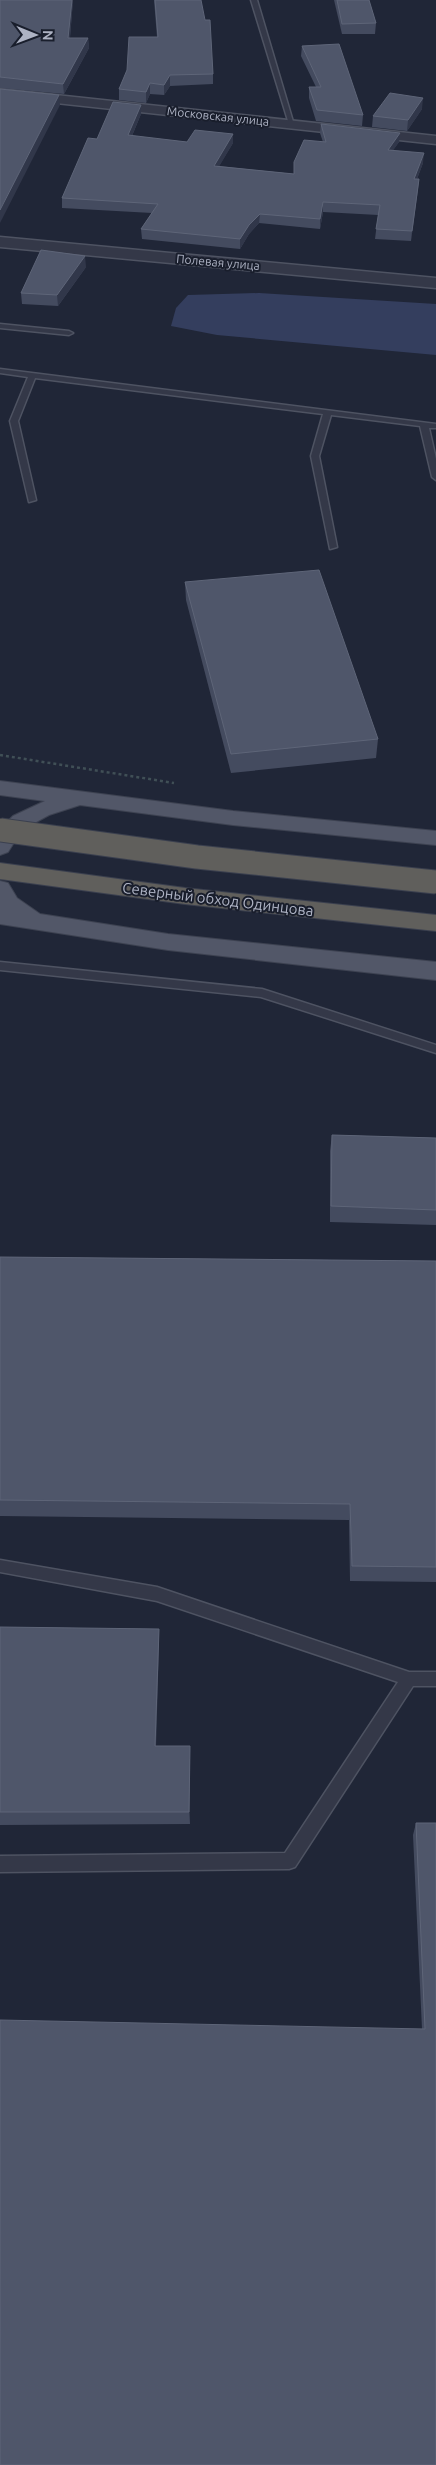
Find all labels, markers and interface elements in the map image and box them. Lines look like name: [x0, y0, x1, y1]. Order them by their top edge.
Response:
north arrow: [10, 10, 60, 60]
text: N: [40, 30, 56, 41]
street label: Московская улица: [166, 104, 270, 128]
street label: Полевая улица: [176, 252, 260, 272]
street label: Северный обход Одинцова: [122, 879, 314, 919]

